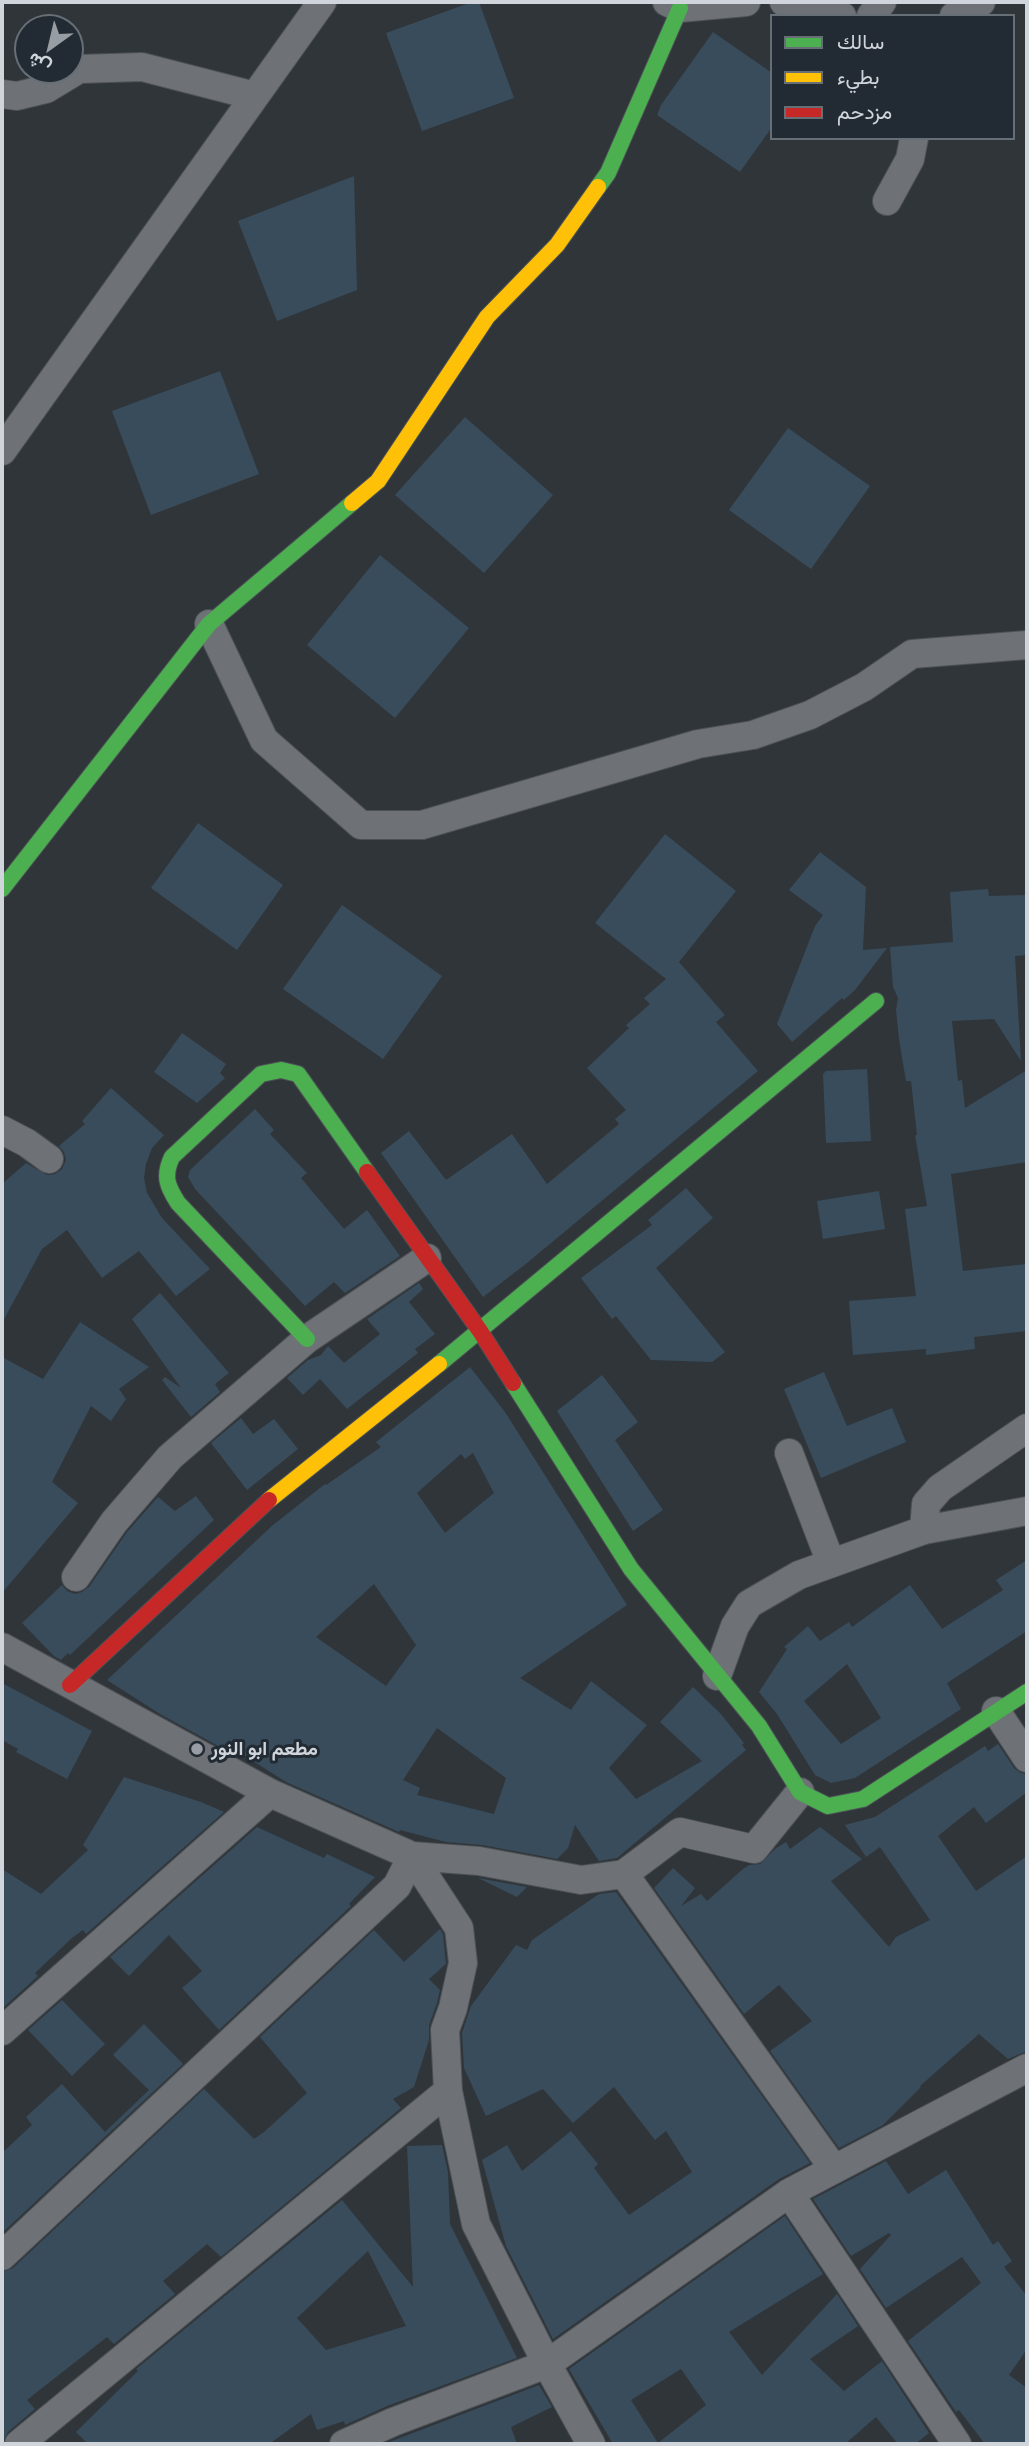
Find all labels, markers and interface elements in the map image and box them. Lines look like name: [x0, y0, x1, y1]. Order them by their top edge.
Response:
north arrow: [14, 14, 84, 84]
legend: [770, 14, 1015, 140]
text: سالك: [837, 26, 884, 54]
text: ش: [22, 48, 55, 82]
text: بطيء: [837, 61, 880, 89]
text: مزدحم: [837, 96, 892, 124]
place label: مطعم ابو النور: [211, 1738, 318, 1760]
marker: مطعم ابو النور: [189, 1741, 205, 1757]

